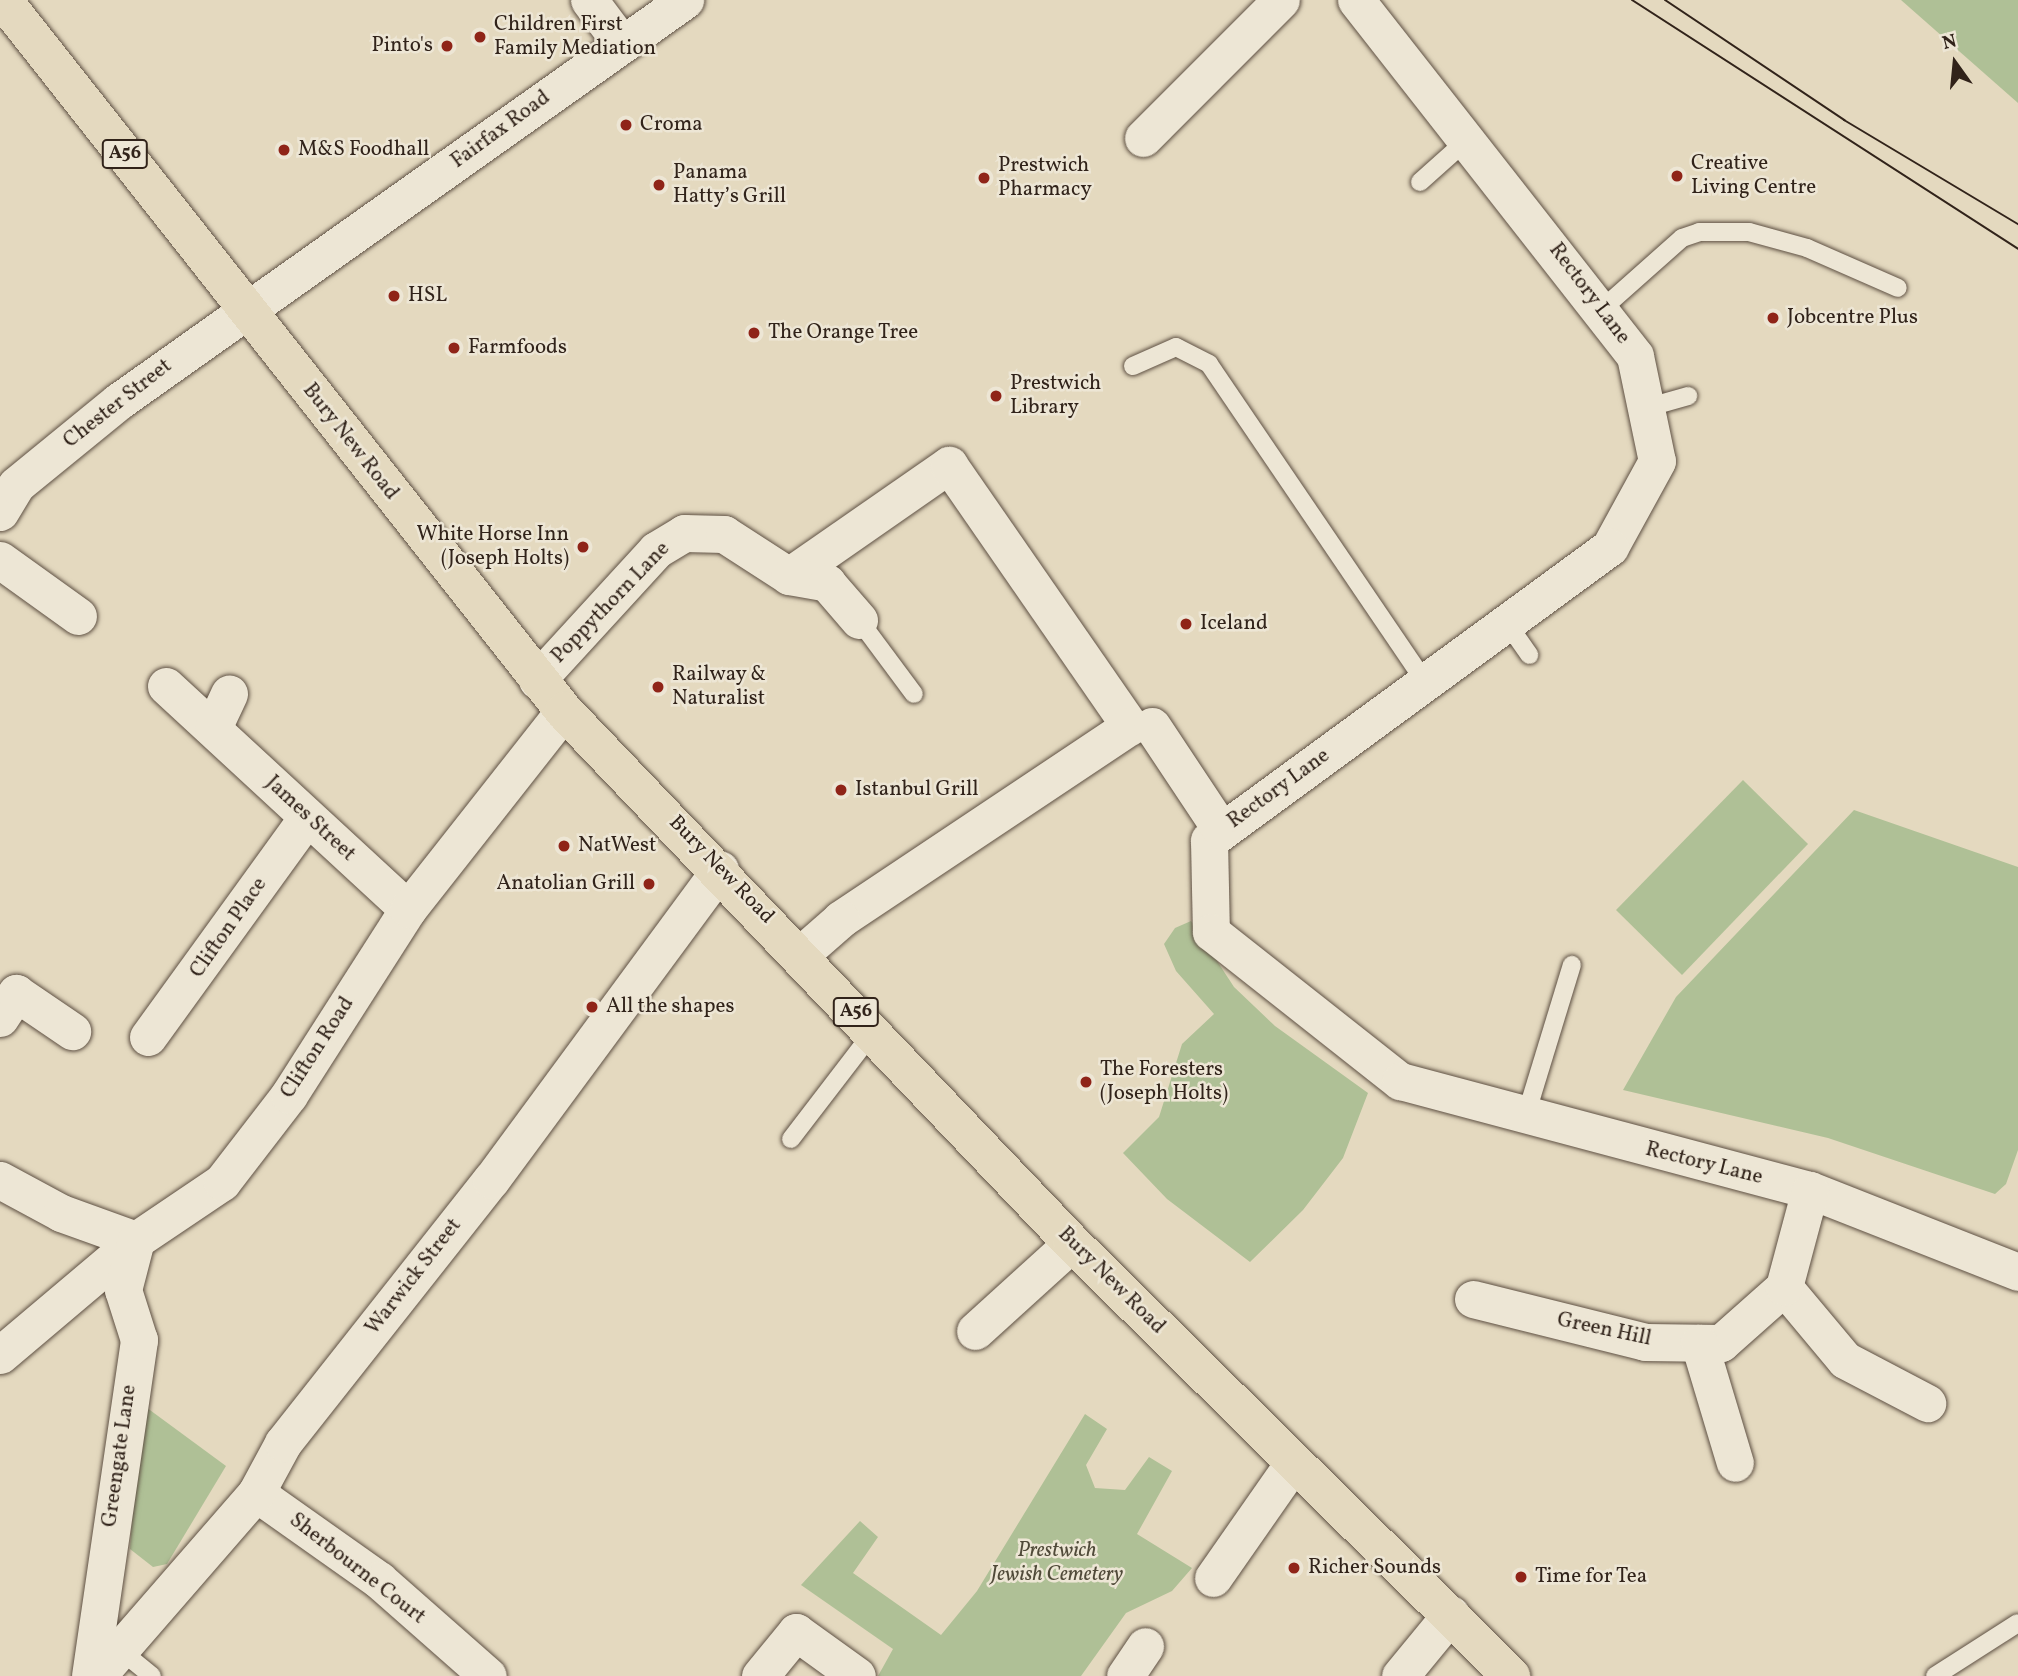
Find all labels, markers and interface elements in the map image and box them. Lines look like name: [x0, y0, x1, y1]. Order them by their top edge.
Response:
place label: Children First Family Mediation: [494, 12, 657, 62]
north arrow: [1920, 28, 1990, 98]
text: N: [1940, 28, 1960, 57]
marker: Children First Family Mediation: [472, 29, 488, 45]
place label: Pinto's: [372, 33, 433, 59]
marker: Pinto's: [439, 38, 455, 54]
street label: Fairfax Road: [447, 86, 555, 174]
place label: Croma: [640, 112, 703, 138]
marker: Croma: [618, 117, 634, 133]
place label: M&S Foodhall: [298, 137, 429, 163]
road number: A56: [100, 138, 150, 170]
marker: M&S Foodhall: [276, 142, 292, 158]
place label: Creative Living Centre: [1691, 151, 1816, 201]
place label: Prestwich Pharmacy: [998, 153, 1092, 203]
place label: Panama Hatty’s Grill: [673, 160, 786, 210]
marker: Creative Living Centre: [1669, 168, 1685, 184]
marker: Prestwich Pharmacy: [976, 170, 992, 186]
marker: Panama Hatty’s Grill: [651, 177, 667, 193]
street label: Rectory Lane: [1543, 238, 1635, 350]
place label: HSL: [408, 283, 447, 309]
marker: HSL: [386, 288, 402, 304]
place label: Jobcentre Plus: [1787, 305, 1918, 331]
marker: Jobcentre Plus: [1765, 310, 1781, 326]
place label: The Orange Tree: [768, 320, 919, 346]
marker: The Orange Tree: [746, 325, 762, 341]
place label: Farmfoods: [468, 335, 567, 361]
marker: Farmfoods: [446, 340, 462, 356]
street label: Chester Street: [59, 354, 177, 454]
place label: Prestwich Library: [1010, 371, 1101, 421]
street label: Bury New Road: [296, 378, 404, 506]
marker: Prestwich Library: [988, 388, 1004, 404]
place label: White Horse Inn (Joseph Holts): [417, 522, 569, 572]
street label: Poppythorn Lane: [547, 537, 675, 669]
marker: White Horse Inn (Joseph Holts): [575, 539, 591, 555]
place label: Iceland: [1200, 611, 1268, 637]
marker: Iceland: [1178, 616, 1194, 632]
place label: Railway & Naturalist: [672, 662, 767, 712]
marker: Railway & Naturalist: [650, 679, 666, 695]
street label: Rectory Lane: [1223, 743, 1335, 835]
street label: James Street: [260, 771, 360, 867]
place label: Istanbul Grill: [855, 777, 979, 803]
marker: Istanbul Grill: [833, 782, 849, 798]
street label: Bury New Road: [662, 810, 780, 930]
place label: NatWest: [578, 833, 656, 859]
marker: NatWest: [556, 838, 572, 854]
place label: Anatolian Grill: [497, 871, 635, 897]
street label: Clifton Place: [185, 873, 273, 983]
marker: Anatolian Grill: [641, 876, 657, 892]
street label: Clifton Road: [276, 993, 360, 1103]
place label: All the shapes: [606, 994, 735, 1020]
road number: A56: [832, 996, 880, 1028]
marker: All the shapes: [584, 999, 600, 1015]
place label: The Foresters (Joseph Holts): [1100, 1057, 1228, 1107]
marker: The Foresters (Joseph Holts): [1078, 1074, 1094, 1090]
street label: Rectory Lane: [1642, 1137, 1766, 1191]
street label: Warwick Street: [361, 1214, 467, 1340]
street label: Bury New Road: [1052, 1222, 1170, 1340]
street label: Green Hill: [1555, 1308, 1653, 1352]
street label: Greengate Lane: [98, 1383, 142, 1529]
street label: Sherbourne Court: [284, 1508, 430, 1630]
park label: Prestwich Jewish Cemetery: [991, 1538, 1123, 1588]
place label: Richer Sounds: [1308, 1555, 1441, 1581]
marker: Richer Sounds: [1286, 1560, 1302, 1576]
place label: Time for Tea: [1535, 1564, 1648, 1590]
marker: Time for Tea: [1513, 1569, 1529, 1585]

